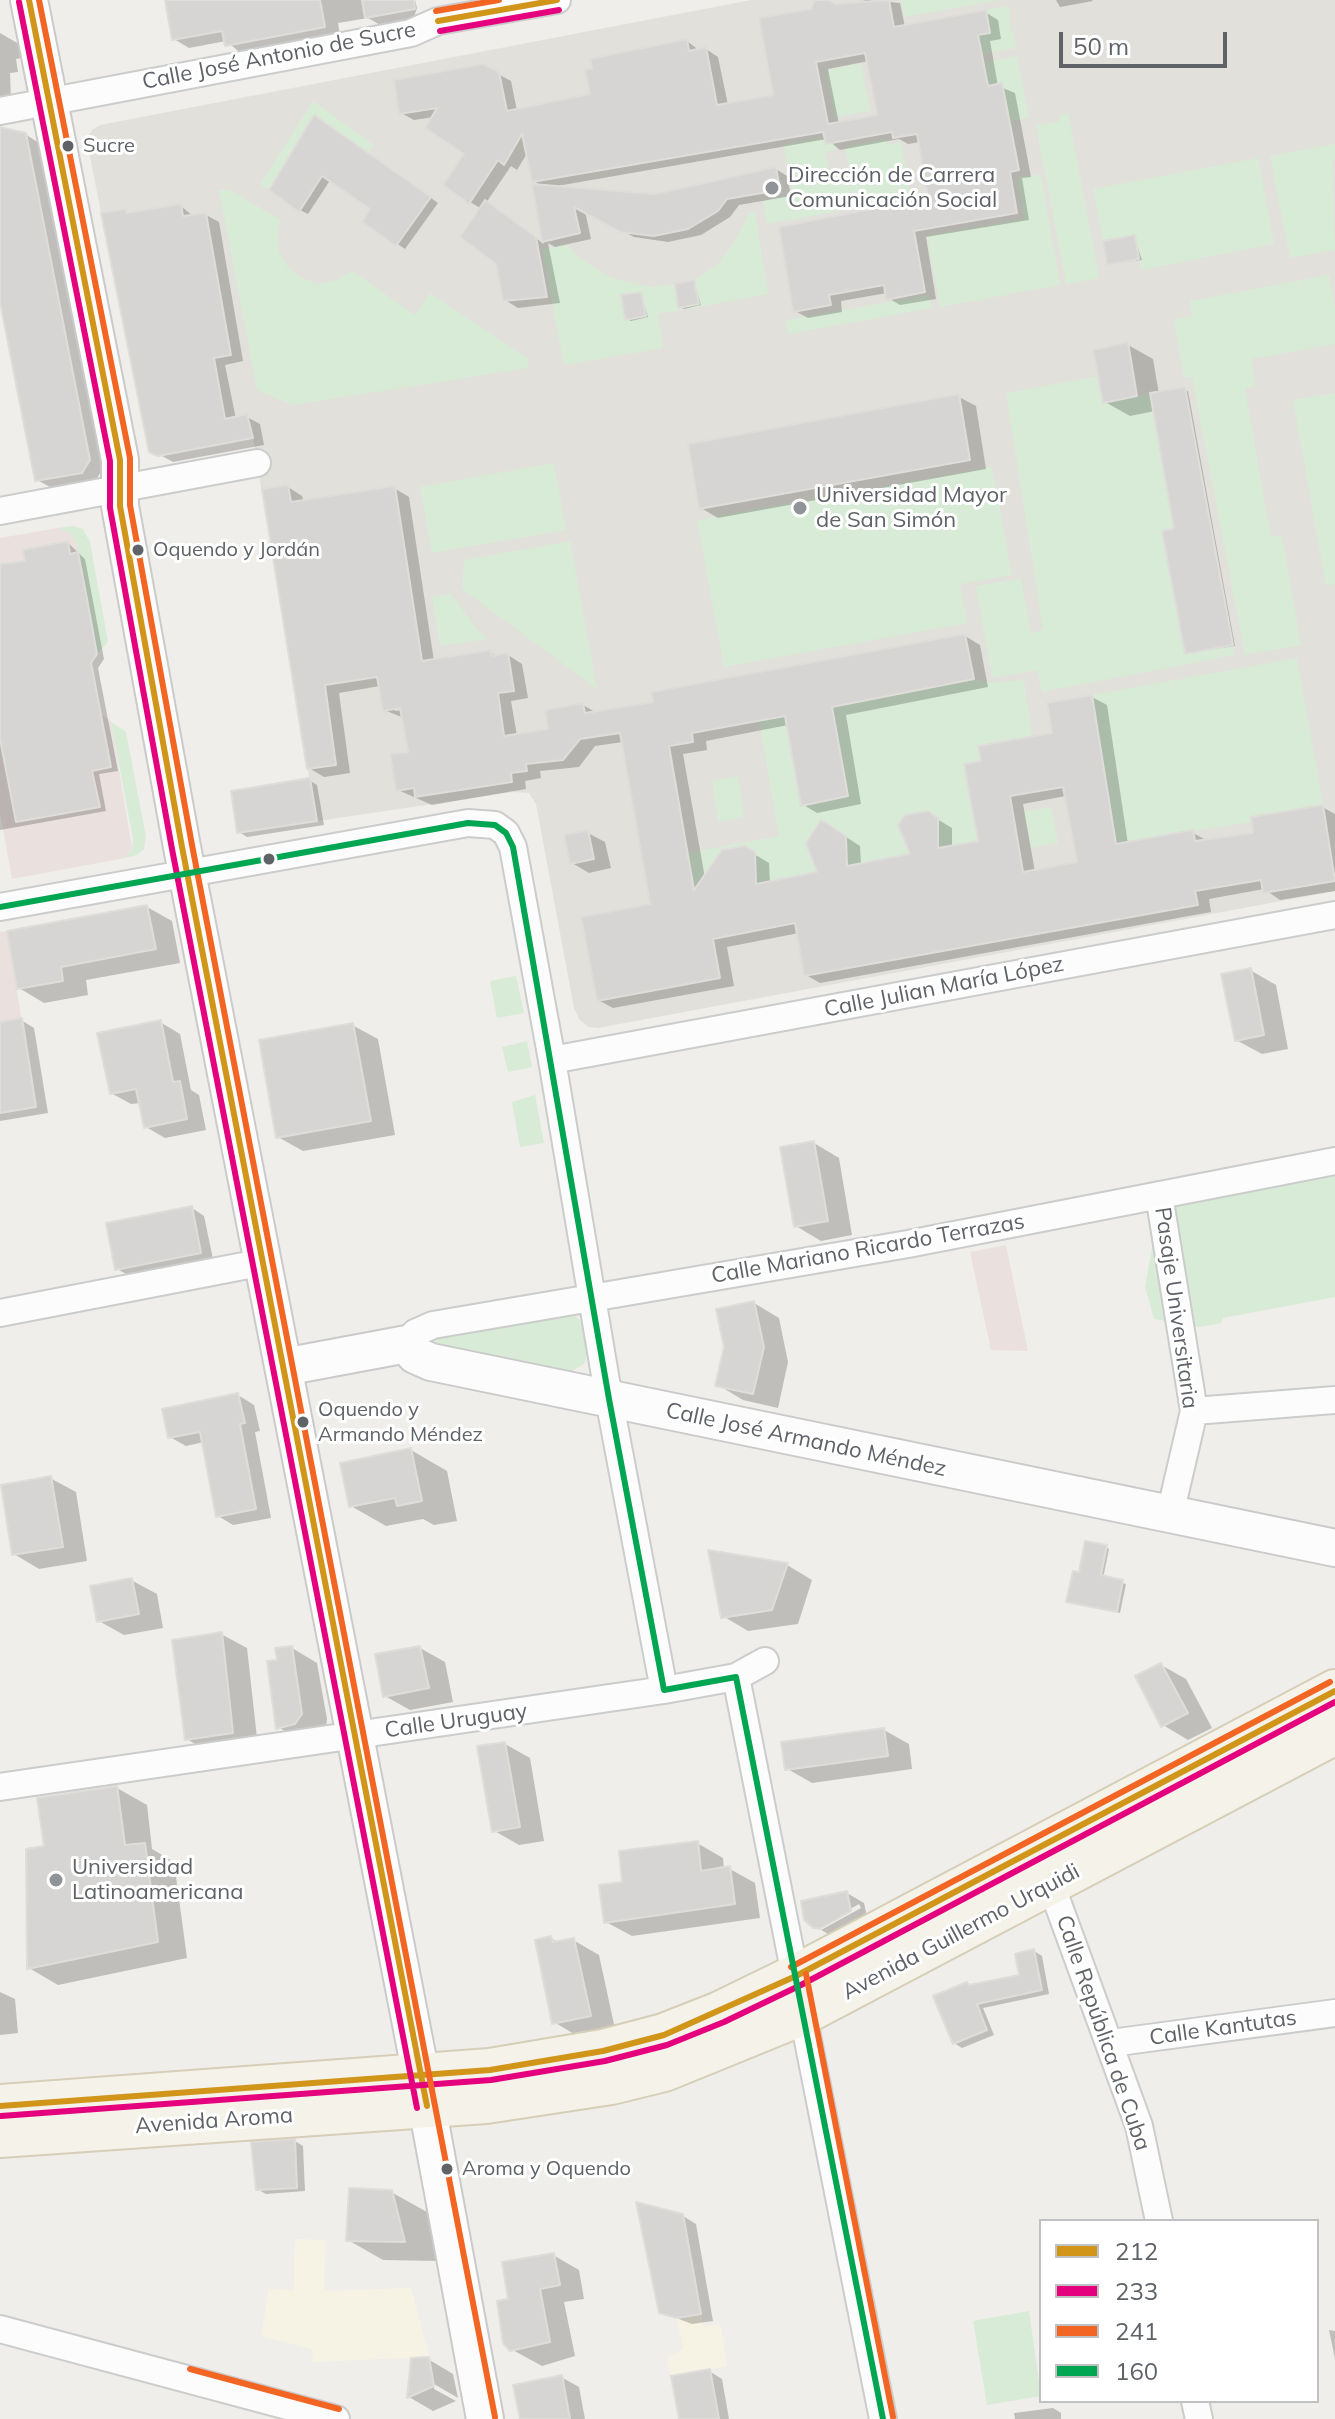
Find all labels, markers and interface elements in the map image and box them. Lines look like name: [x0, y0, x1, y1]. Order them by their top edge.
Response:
scale bar: [1063, 16, 1231, 66]
street label: Calle José Antonio de Sucre: [140, 17, 418, 95]
text: 50 m: [1073, 31, 1129, 61]
place label: Sucre: [83, 134, 135, 158]
marker: Sucre: [60, 138, 76, 154]
place label: Dirección de Carrera Comunicación Social: [788, 162, 997, 214]
marker: Dirección de Carrera Comunicación Social: [763, 179, 781, 197]
place label: Universidad Mayor de San Simón: [816, 482, 1007, 534]
marker: Universidad Mayor de San Simón: [791, 499, 809, 517]
place label: Oquendo y Jordán: [153, 538, 320, 562]
marker: Oquendo y Jordán: [130, 542, 146, 558]
unlabelled marker: [261, 851, 277, 867]
street label: Calle Julian María López: [822, 951, 1066, 1023]
street label: Pasaje Universitaria: [1149, 1206, 1203, 1410]
street label: Calle Mariano Ricardo Terrazas: [709, 1208, 1027, 1290]
street label: Calle José Armando Méndez: [663, 1397, 949, 1483]
place label: Oquendo y Armando Méndez: [318, 1398, 483, 1445]
marker: Oquendo y Armando Méndez: [295, 1414, 311, 1430]
street label: Calle Uruguay: [383, 1698, 529, 1744]
place label: Universidad Latinoamericana: [72, 1854, 243, 1906]
street label: Avenida Guillermo Urquidi: [838, 1858, 1084, 2006]
marker: Universidad Latinoamericana: [47, 1871, 65, 1889]
street label: Calle República de Cuba: [1050, 1912, 1156, 2154]
street label: Calle Kantutas: [1148, 2005, 1298, 2051]
street label: Avenida Aroma: [134, 2102, 294, 2140]
place label: Aroma y Oquendo: [462, 2157, 631, 2181]
marker: Aroma y Oquendo: [439, 2161, 455, 2177]
legend: [1039, 2219, 1319, 2403]
text: 212: [1115, 2236, 1158, 2266]
text: 233: [1115, 2276, 1158, 2306]
text: 241: [1115, 2316, 1158, 2346]
text: 160: [1115, 2356, 1158, 2386]

